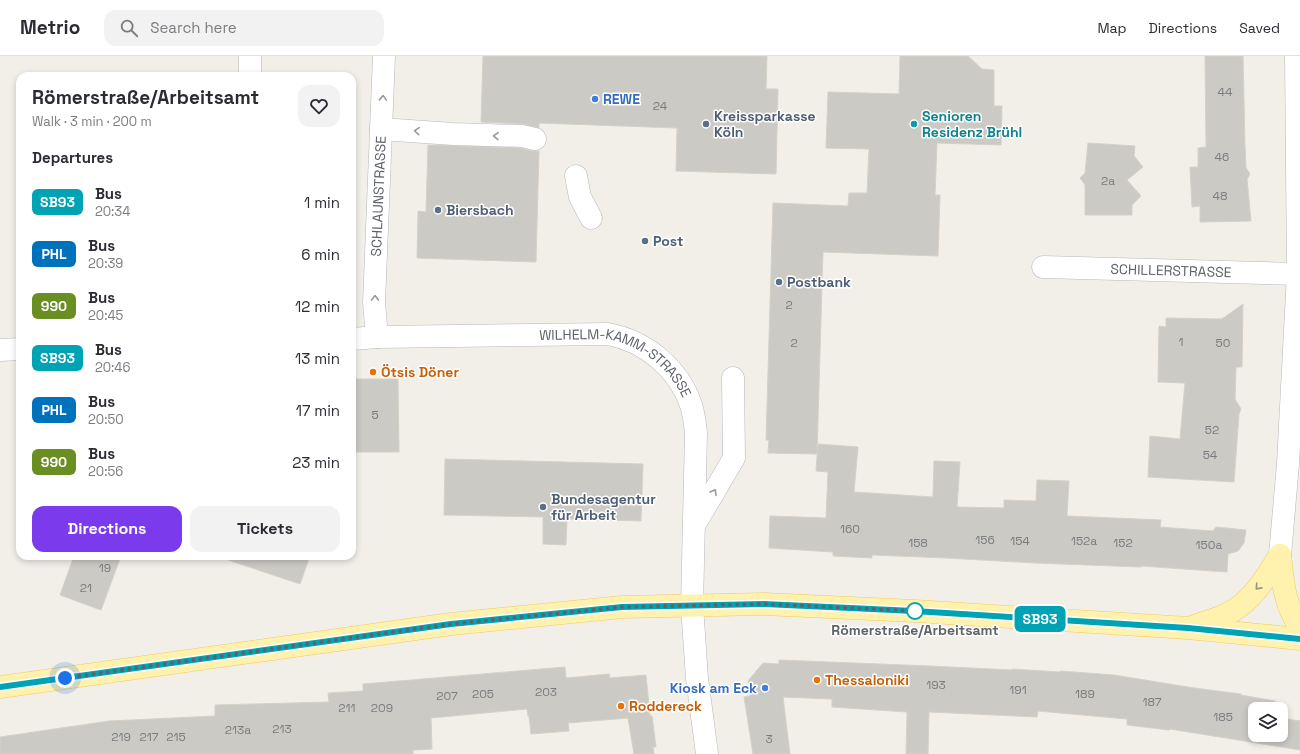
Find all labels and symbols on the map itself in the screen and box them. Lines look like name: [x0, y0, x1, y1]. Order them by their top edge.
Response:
house number: 44: [1217, 84, 1233, 100]
place label: REWE: [603, 90, 640, 108]
marker: REWE: [590, 94, 600, 104]
one-way arrow: [378, 95, 387, 101]
house number: 24: [653, 98, 668, 114]
place label: Kreissparkasse Köln: [714, 107, 816, 141]
place label: Senioren Residenz Brühl: [922, 107, 1022, 141]
marker: Kreissparkasse Köln: [701, 119, 711, 129]
marker: Senioren Residenz Brühl: [909, 119, 919, 129]
one-way arrow: [414, 127, 420, 136]
one-way arrow: [493, 132, 499, 140]
street label: SCHLAUNSTRASSE: [367, 135, 390, 257]
house number: 46: [1215, 149, 1229, 165]
house number: 2a: [1101, 173, 1115, 189]
house number: 48: [1213, 188, 1227, 204]
place label: Biersbach: [446, 201, 514, 219]
marker: Biersbach: [433, 205, 443, 215]
place label: Post: [653, 232, 683, 250]
marker: Post: [640, 236, 650, 246]
street label: SCHILLERSTRASSE: [1110, 260, 1232, 281]
place label: Postbank: [787, 273, 851, 291]
marker: Postbank: [774, 277, 784, 287]
one-way arrow: [370, 295, 379, 301]
house number: 2: [785, 297, 793, 313]
street label: WILHELM-KAMM-STRASSE: [539, 325, 696, 400]
house number: 1: [1178, 334, 1184, 350]
house number: 2: [790, 335, 798, 351]
house number: 50: [1216, 335, 1230, 351]
place label: Ötsis Döner: [381, 363, 459, 381]
marker: Ötsis Döner: [368, 367, 378, 377]
house number: 5: [371, 407, 379, 423]
house number: 52: [1205, 422, 1219, 438]
house number: 54: [1203, 447, 1218, 463]
one-way arrow: [710, 489, 717, 496]
place label: Bundesagentur für Arbeit: [551, 490, 656, 524]
marker: Bundesagentur für Arbeit: [538, 502, 548, 512]
house number: 160: [840, 521, 860, 537]
house number: 156: [975, 532, 995, 548]
house number: 154: [1010, 533, 1030, 549]
house number: 152a: [1071, 533, 1097, 549]
house number: 158: [908, 535, 928, 551]
house number: 152: [1113, 535, 1133, 551]
house number: 150a: [1196, 537, 1222, 553]
house number: 19: [99, 560, 111, 576]
house number: 21: [80, 580, 92, 596]
one-way arrow: [1255, 582, 1263, 590]
marker: Römerstraße/Arbeitsamt: [906, 602, 924, 620]
line badge: SB93: [1012, 606, 1068, 632]
place label: Römerstraße/Arbeitsamt: [831, 621, 999, 639]
your location: [55, 668, 75, 688]
place label: Thessaloniki: [825, 671, 909, 689]
marker: Thessaloniki: [812, 675, 822, 685]
house number: 193: [926, 677, 946, 693]
place label: Kiosk am Eck: [670, 679, 757, 697]
house number: 191: [1009, 682, 1027, 698]
marker: Kiosk am Eck: [760, 683, 770, 693]
house number: 203: [535, 684, 557, 700]
house number: 205: [472, 686, 494, 702]
house number: 189: [1075, 686, 1095, 702]
house number: 207: [436, 688, 458, 704]
house number: 187: [1142, 694, 1162, 710]
place label: Roddereck: [629, 697, 702, 715]
house number: 211: [338, 700, 356, 716]
house number: 209: [371, 700, 393, 716]
marker: Roddereck: [616, 701, 626, 711]
house number: 185: [1213, 709, 1233, 725]
house number: 213: [272, 721, 292, 737]
house number: 213a: [225, 722, 251, 738]
house number: 219: [111, 729, 131, 745]
house number: 217: [139, 729, 159, 745]
house number: 215: [166, 729, 186, 745]
house number: 3: [765, 731, 773, 747]

